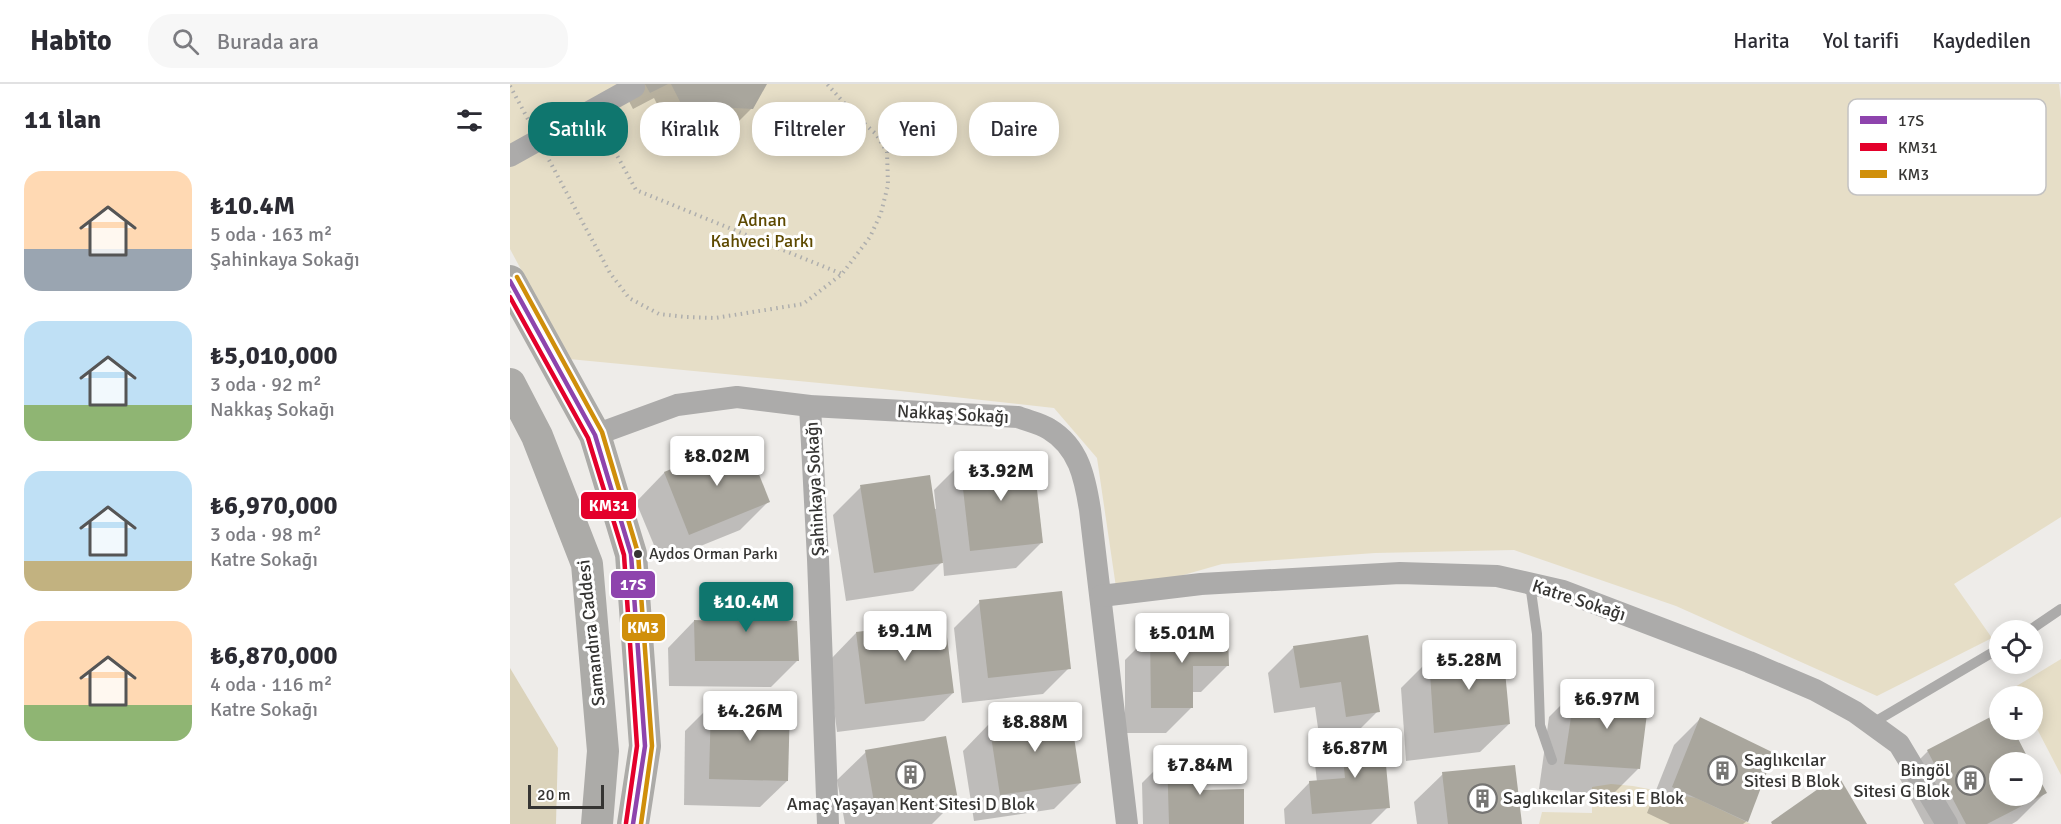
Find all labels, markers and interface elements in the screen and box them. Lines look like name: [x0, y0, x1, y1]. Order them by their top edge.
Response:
search box: [148, 14, 568, 68]
text: Habito: [30, 24, 112, 58]
icon: search: [169, 25, 202, 58]
text: Burada ara: [217, 28, 319, 55]
text: Harita: [1733, 28, 1790, 54]
text: Yol tarifi: [1823, 28, 1899, 54]
text: Kaydedilen: [1932, 28, 2031, 54]
legend: [1848, 99, 2046, 195]
chip: Satılık: [528, 102, 628, 156]
chip: Kiralık: [640, 102, 740, 156]
chip: Filtreler: [752, 102, 866, 156]
chip: Yeni: [878, 102, 957, 156]
chip: Daire: [969, 102, 1059, 156]
text: 11 ilan: [24, 104, 101, 136]
icon: filters: [453, 104, 486, 137]
text: 17S: [1898, 111, 1924, 131]
text: KM31: [1898, 138, 1938, 158]
text: KM3: [1898, 165, 1929, 185]
text: ₺10.4M: [210, 190, 295, 222]
icon: home: [72, 195, 144, 267]
park label: Adnan Kahveci Parkı: [710, 209, 814, 252]
text: 5 oda · 163 m²: [210, 222, 332, 247]
text: Şahinkaya Sokağı: [210, 247, 360, 272]
text: ₺5,010,000: [210, 340, 338, 372]
icon: home: [72, 345, 144, 417]
text: 3 oda · 92 m²: [210, 372, 322, 397]
text: Nakkaş Sokağı: [210, 397, 335, 422]
street label: Nakkaş Sokağı: [896, 400, 1010, 428]
street label: Şahinkaya Sokağı: [800, 421, 830, 557]
pin: ₺8.02M: [668, 436, 766, 487]
text: ₺8.02M: [684, 443, 750, 468]
pin: ₺3.92M: [952, 451, 1050, 502]
text: ₺3.92M: [968, 458, 1034, 483]
text: ₺6,970,000: [210, 490, 338, 522]
line badge: KM31: [580, 491, 637, 520]
icon: home: [72, 495, 144, 567]
text: KM31: [589, 496, 630, 516]
text: 3 oda · 98 m²: [210, 522, 322, 547]
place label: Aydos Orman Parkı: [649, 544, 778, 564]
text: Katre Sokağı: [210, 547, 318, 572]
marker: Aydos Orman Parkı: [632, 548, 644, 560]
street label: Samandıra Caddesi: [572, 559, 610, 707]
line badge: 17S: [610, 570, 656, 599]
text: 17S: [620, 575, 646, 595]
street label: Katre Sokağı: [1529, 575, 1629, 625]
pin: ₺10.4M: [697, 582, 795, 633]
text: ₺10.4M: [713, 589, 779, 614]
pin: ₺9.1M: [863, 611, 947, 662]
line badge: KM3: [621, 613, 666, 642]
pin: ₺5.01M: [1133, 613, 1231, 664]
text: KM3: [627, 618, 659, 638]
text: ₺9.1M: [878, 618, 932, 643]
text: ₺5.01M: [1149, 620, 1215, 645]
map controls: [1989, 620, 2043, 806]
button: locate: [1989, 620, 2043, 674]
text: ₺6,870,000: [210, 640, 338, 672]
pin: ₺5.28M: [1420, 640, 1518, 691]
icon: home: [72, 645, 144, 717]
text: ₺5.28M: [1436, 647, 1502, 672]
text: 4 oda · 116 m²: [210, 672, 332, 697]
pin: ₺6.97M: [1558, 679, 1656, 730]
text: ₺6.97M: [1574, 686, 1640, 711]
button: +: [1989, 686, 2043, 740]
pin: ₺4.26M: [701, 691, 799, 742]
text: Katre Sokağı: [210, 697, 318, 722]
text: ₺4.26M: [717, 698, 783, 723]
pin: ₺8.88M: [986, 702, 1084, 753]
text: ₺8.88M: [1002, 709, 1068, 734]
pin: ₺6.87M: [1306, 728, 1404, 779]
text: ₺6.87M: [1322, 735, 1388, 760]
pin: ₺7.84M: [1151, 745, 1249, 796]
place label: Saglıkcılar Sitesi B Blok: [1744, 749, 1840, 792]
text: ₺7.84M: [1167, 752, 1233, 777]
button: −: [1989, 752, 2043, 806]
building icon: Saglıkcılar Sitesi B Blok: [1707, 754, 1739, 786]
building icon: Amaç Yaşayan Kent Sitesi D Blok: [895, 759, 927, 791]
place label: Bingöl Sitesi G Blok: [1853, 759, 1950, 802]
building icon: Bingöl Sitesi G Blok: [1955, 764, 1987, 796]
scale bar: [528, 782, 604, 810]
building icon: Saglıkcılar Sitesi E Blok: [1466, 782, 1498, 814]
text: 20 m: [537, 785, 571, 805]
place label: Saglıkcılar Sitesi E Blok: [1503, 787, 1684, 809]
place label: Amaç Yaşayan Kent Sitesi D Blok: [787, 793, 1035, 815]

